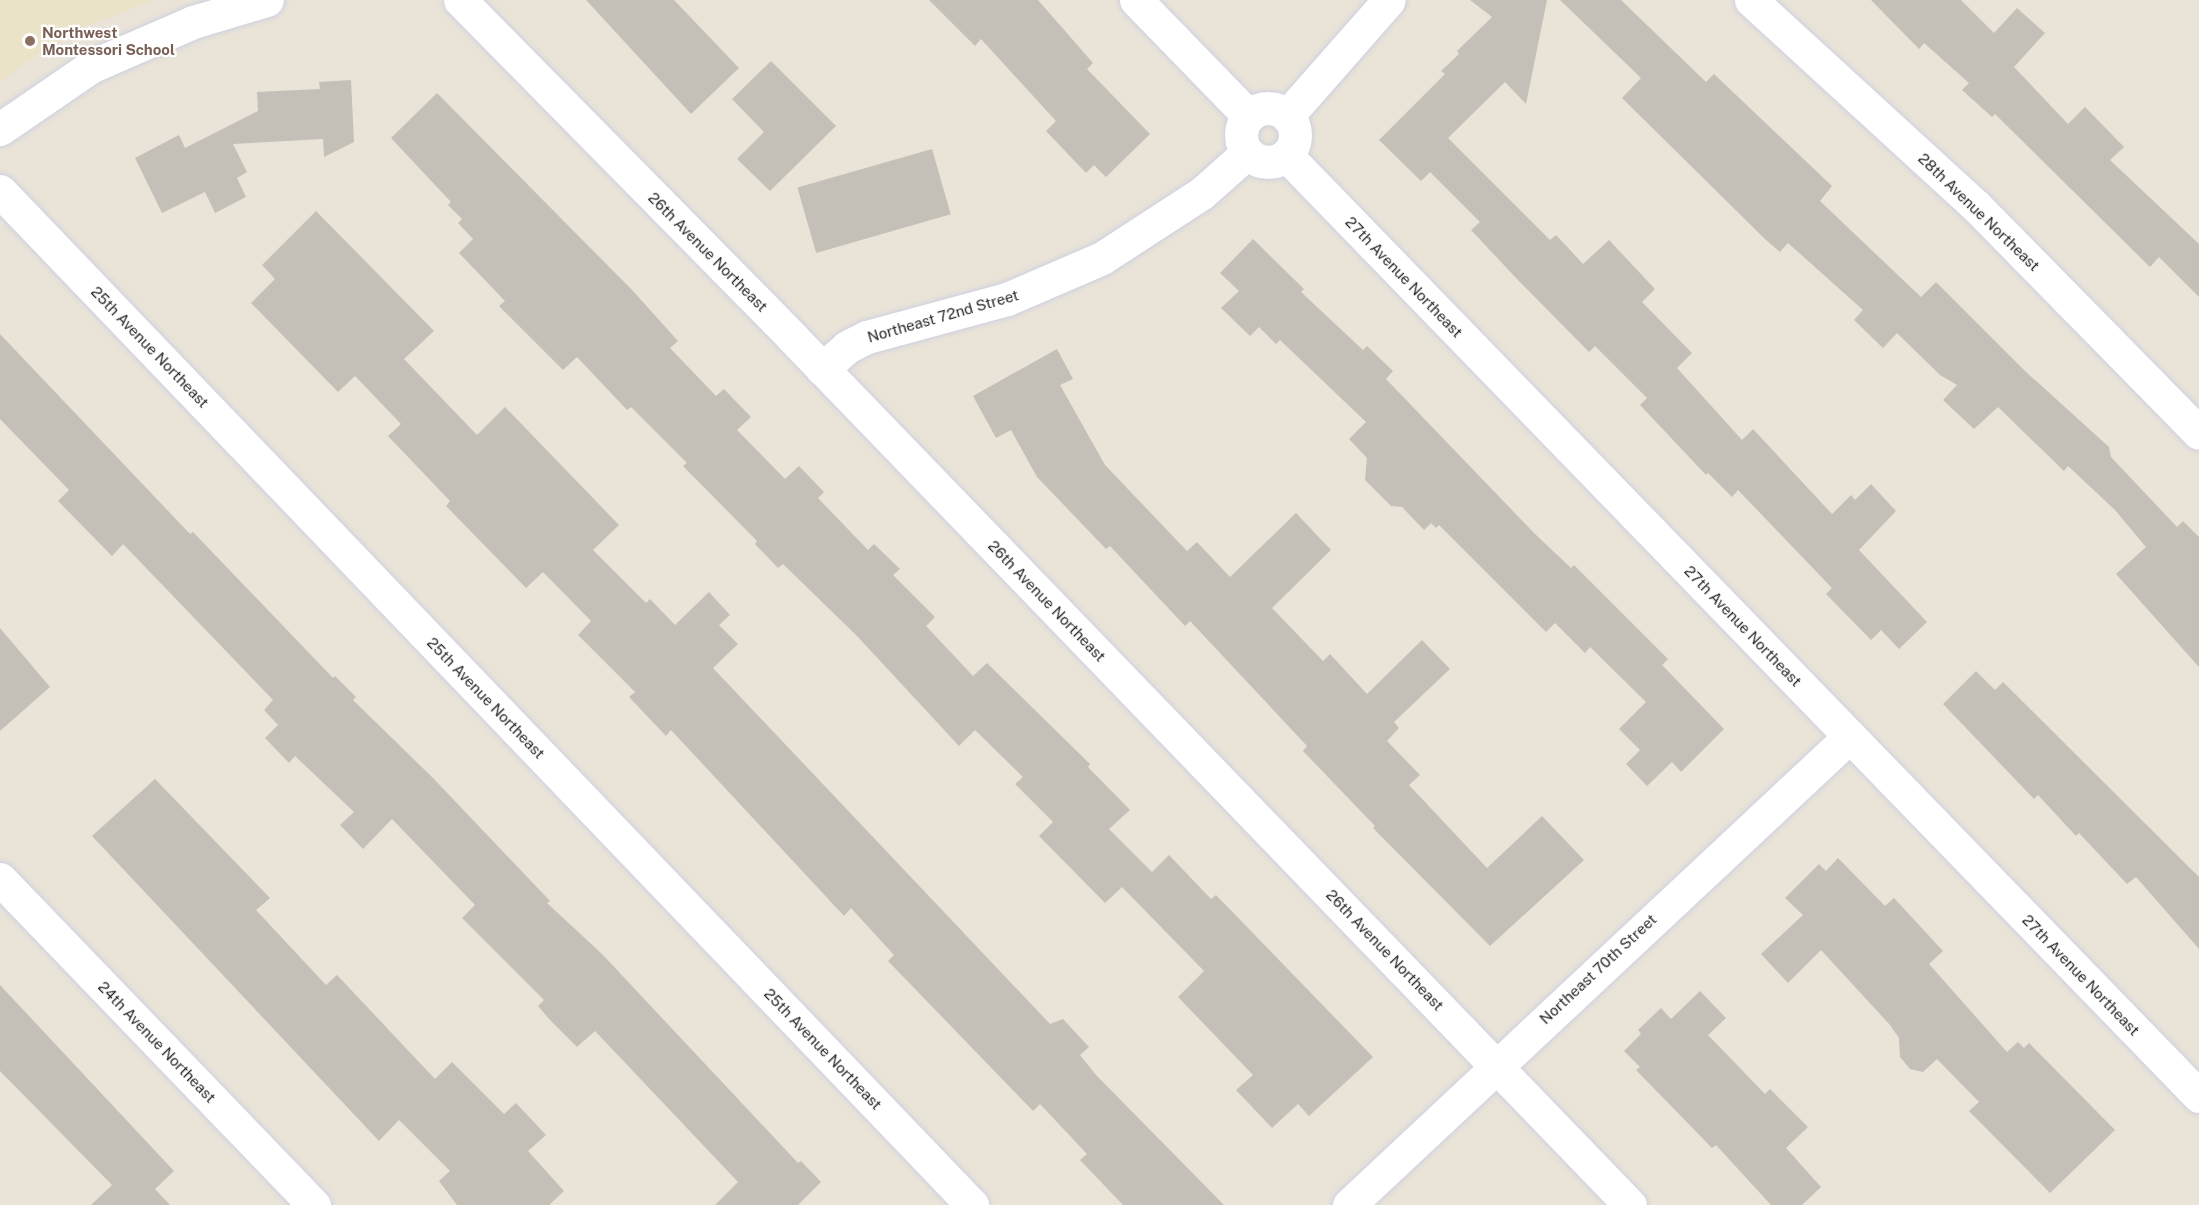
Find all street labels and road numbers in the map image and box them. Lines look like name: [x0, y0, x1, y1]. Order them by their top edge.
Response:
street label: 28th Avenue Northeast: [1915, 149, 2043, 275]
street label: 26th Avenue Northeast: [645, 189, 771, 315]
street label: 27th Avenue Northeast: [1342, 213, 1466, 341]
street label: 25th Avenue Northeast: [87, 283, 213, 411]
street label: Northeast 72nd Street: [865, 286, 1021, 346]
street label: 26th Avenue Northeast: [985, 537, 1109, 665]
street label: 27th Avenue Northeast: [1681, 562, 1805, 690]
street label: 25th Avenue Northeast: [423, 634, 549, 762]
street label: 26th Avenue Northeast: [1323, 886, 1447, 1014]
street label: Northeast 70th Street: [1536, 910, 1660, 1028]
street label: 27th Avenue Northeast: [2019, 911, 2143, 1039]
street label: 24th Avenue Northeast: [94, 978, 220, 1106]
street label: 25th Avenue Northeast: [760, 985, 886, 1113]

